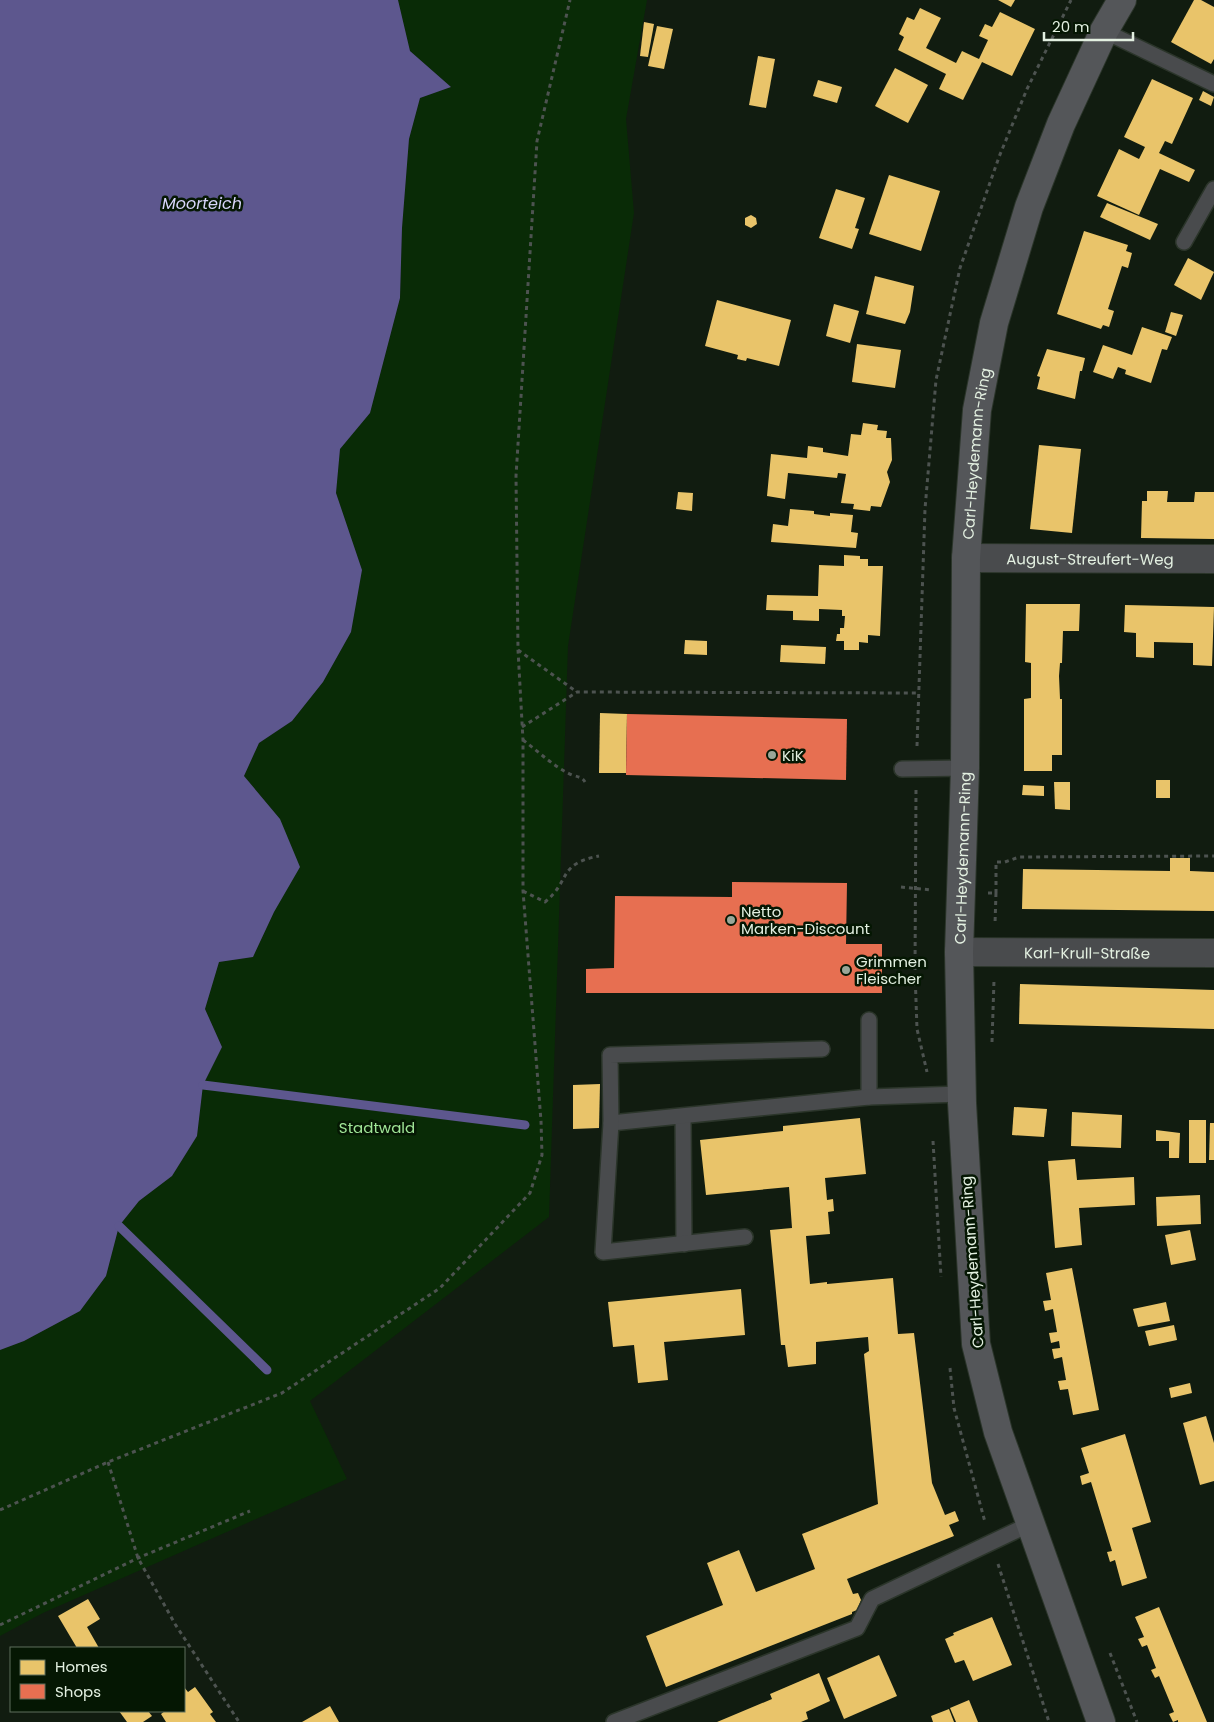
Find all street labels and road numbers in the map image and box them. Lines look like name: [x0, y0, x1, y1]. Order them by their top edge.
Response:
street label: Carl-Heydemann-Ring: [957, 366, 996, 540]
street label: August-Streufert-Weg: [1006, 548, 1174, 569]
street label: Carl-Heydemann-Ring: [949, 771, 975, 945]
street label: Karl-Krull-Straße: [1024, 942, 1150, 963]
street label: Carl-Heydemann-Ring: [956, 1175, 988, 1349]

